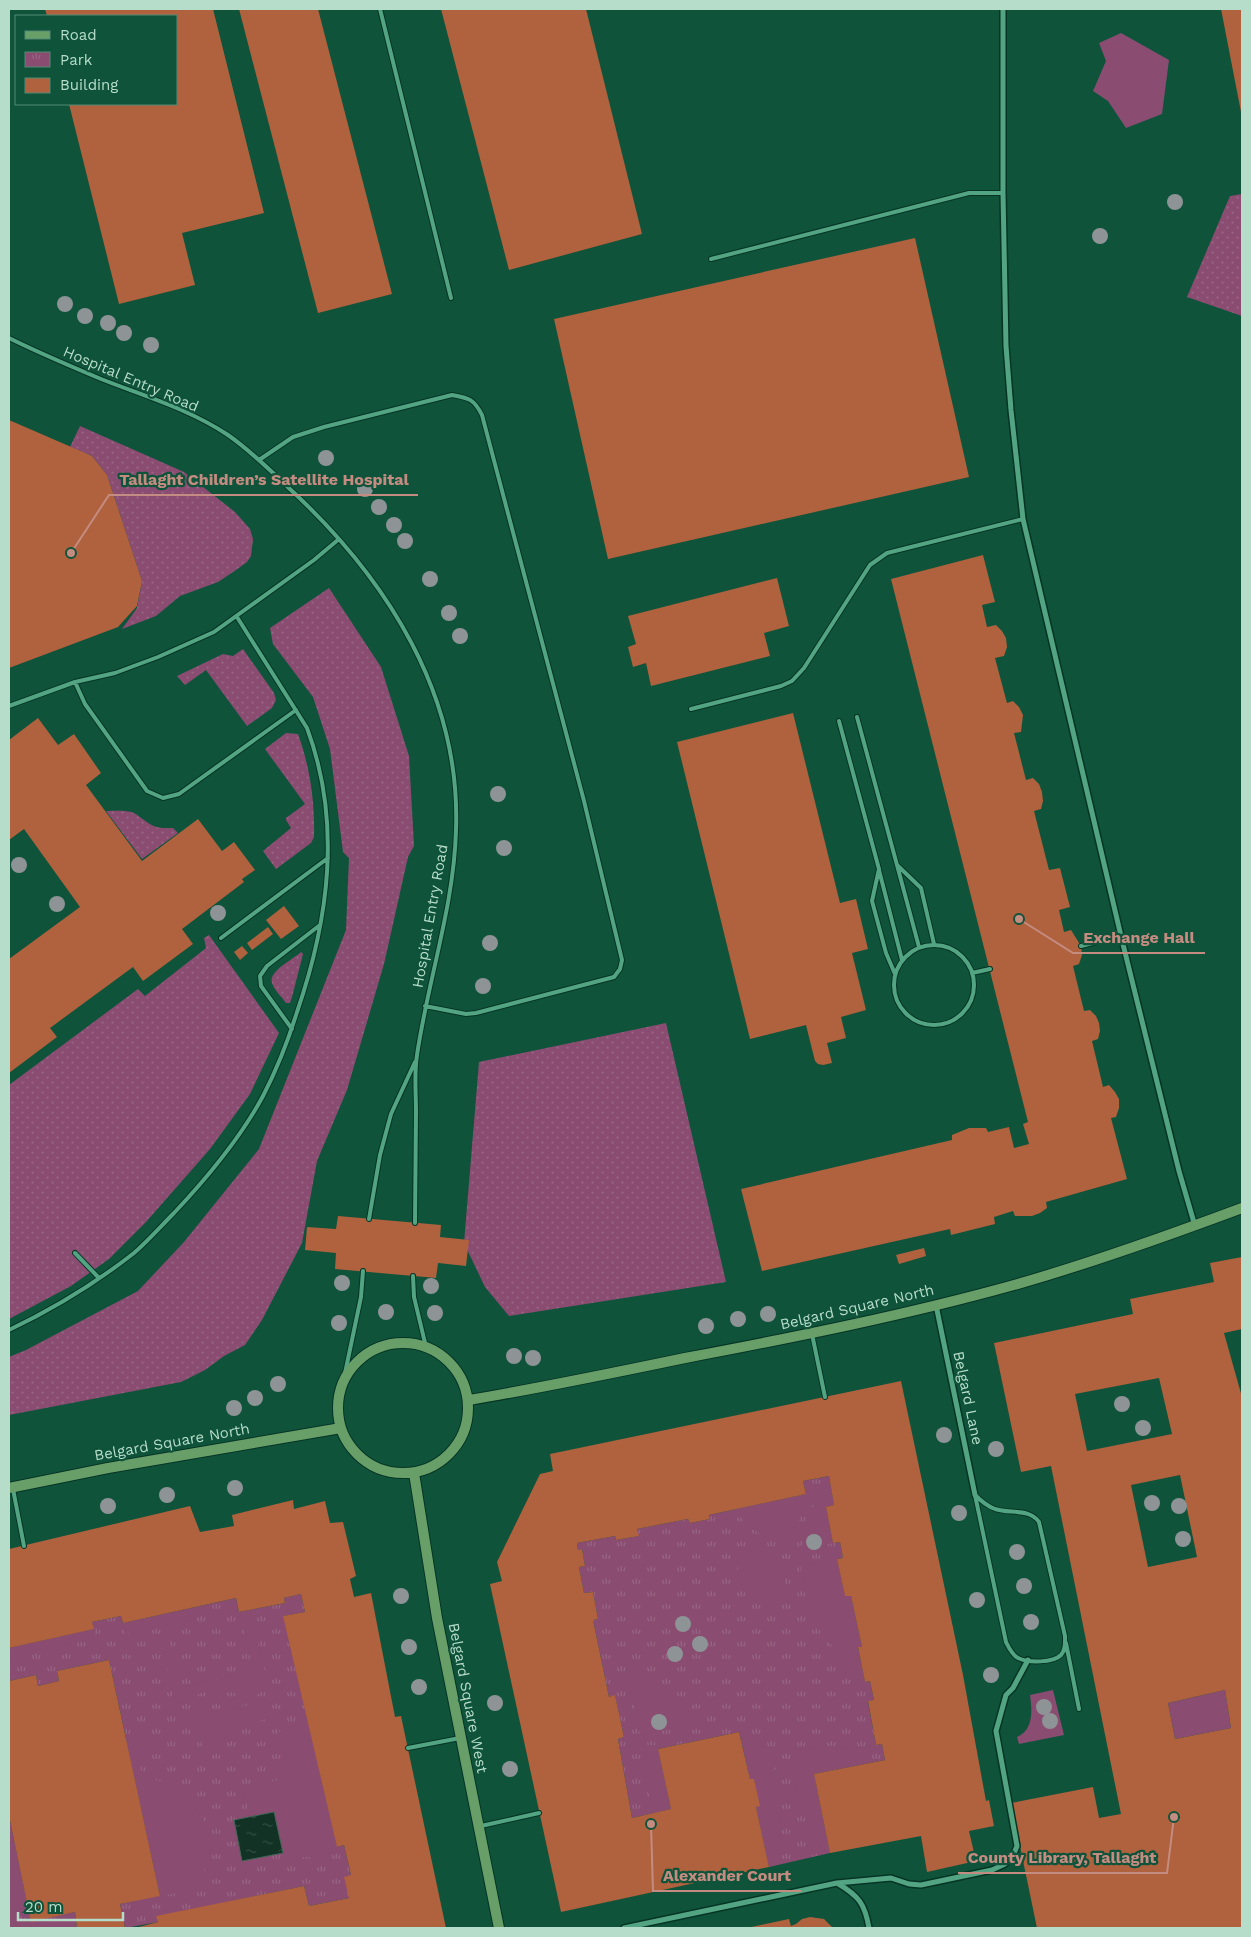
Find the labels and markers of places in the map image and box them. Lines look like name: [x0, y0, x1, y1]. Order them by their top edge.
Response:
callout: Tallaght Children’s Satellite Hospital: [109, 464, 418, 495]
callout: Exchange Hall: [1073, 922, 1205, 953]
callout: County Library, Tallaght: [958, 1842, 1167, 1873]
callout: Alexander Court: [653, 1860, 801, 1891]

